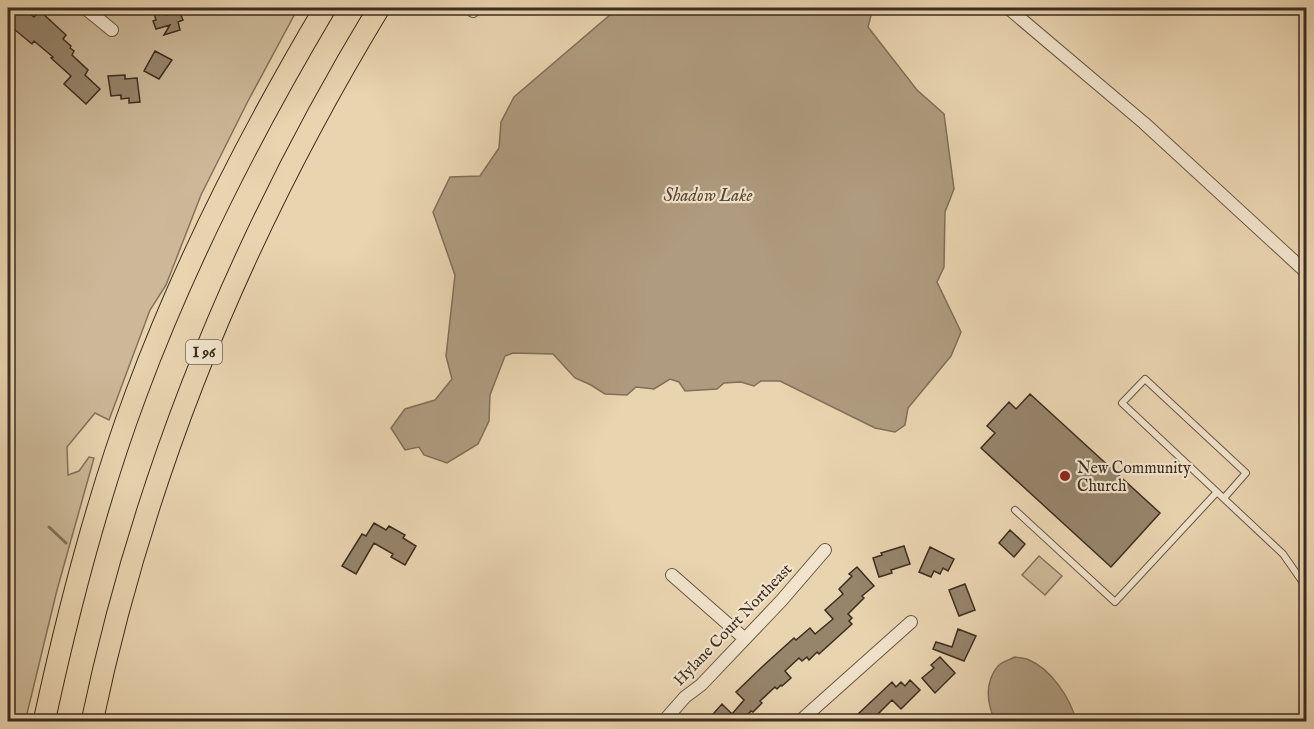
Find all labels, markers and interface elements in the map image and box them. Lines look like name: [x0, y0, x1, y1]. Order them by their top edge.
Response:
water label: Shadow Lake: [664, 185, 752, 208]
road number: I 96: [186, 340, 222, 364]
place label: New Community Church: [1077, 459, 1191, 497]
marker: New Community Church: [1058, 469, 1072, 483]
street label: Hylane Court Northeast: [670, 560, 797, 691]

